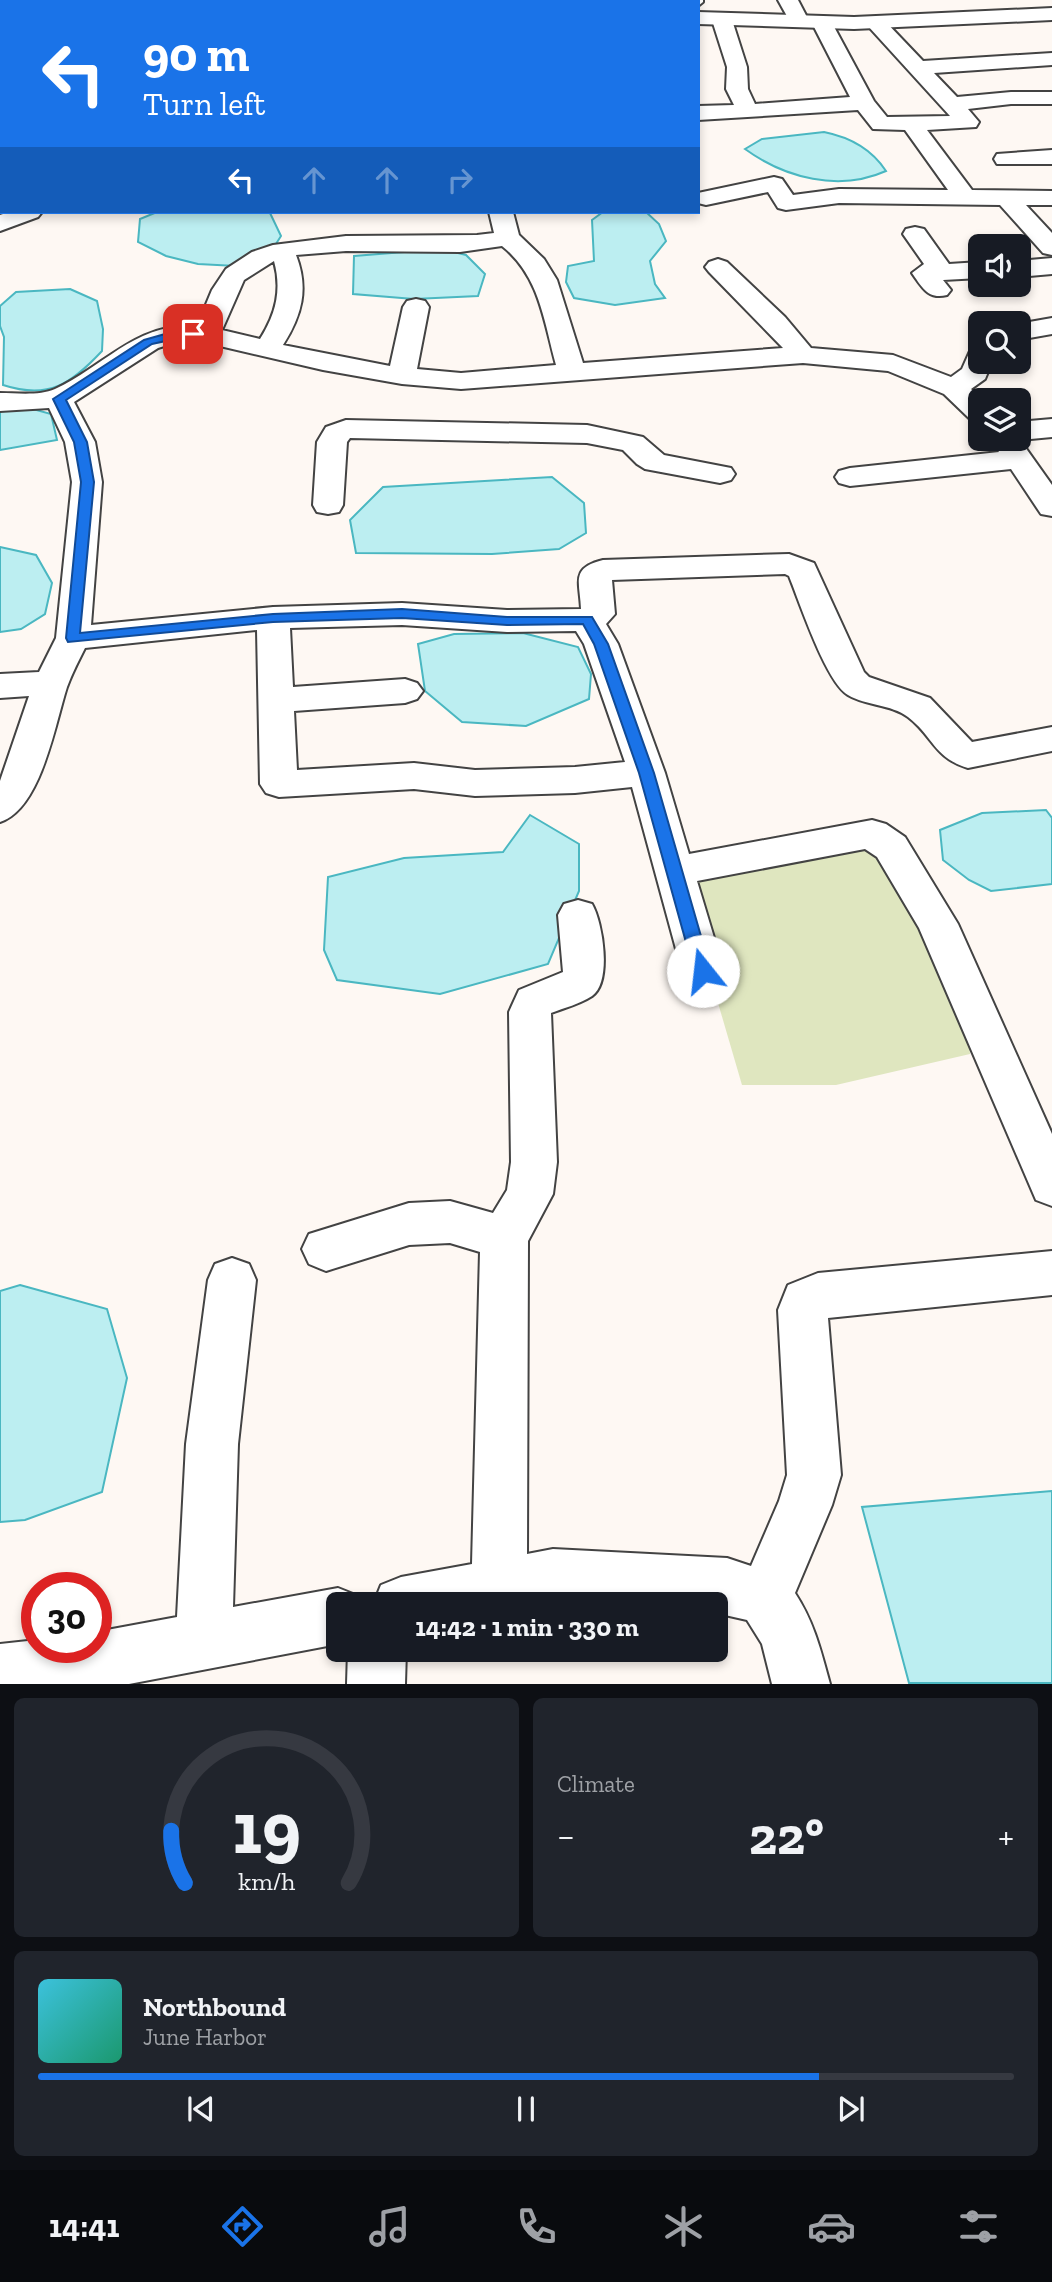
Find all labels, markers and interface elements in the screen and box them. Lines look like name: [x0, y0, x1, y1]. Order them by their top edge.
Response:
text: 90 m: [143, 25, 250, 84]
icon: left: [28, 28, 119, 119]
text: Turn left: [143, 85, 265, 123]
icon: left: [222, 161, 260, 199]
icon: ahead: [295, 161, 333, 199]
icon: ahead: [368, 161, 406, 199]
icon: right: [441, 161, 479, 199]
map controls: [968, 234, 1031, 451]
button: sound: [968, 234, 1031, 297]
pin: [163, 304, 223, 364]
button: search: [968, 311, 1031, 374]
icon: arrive: [174, 315, 212, 353]
button: layers: [968, 388, 1031, 451]
position arrow: [666, 934, 740, 1008]
speed limit sign: 30: [21, 1572, 112, 1663]
text: 14:42 · 1 min · 330 m: [415, 1611, 639, 1643]
text: Climate: [557, 1770, 635, 1798]
text: 19: [232, 1785, 301, 1873]
text: 22°: [749, 1805, 824, 1867]
text: −: [557, 1813, 575, 1859]
text: +: [998, 1813, 1014, 1859]
text: km/h: [238, 1866, 295, 1896]
text: Northbound: [143, 1991, 286, 2023]
text: June Harbor: [143, 2023, 267, 2051]
icon: previous: [182, 2090, 220, 2128]
icon: pause: [507, 2090, 545, 2128]
icon: next: [832, 2090, 870, 2128]
icon: directions: [218, 2202, 267, 2251]
icon: music: [365, 2202, 414, 2251]
icon: phone: [512, 2202, 561, 2251]
icon: climate: [659, 2202, 708, 2251]
icon: car: [807, 2202, 856, 2251]
icon: filters: [954, 2202, 1003, 2251]
text: 14:41: [49, 2207, 119, 2245]

